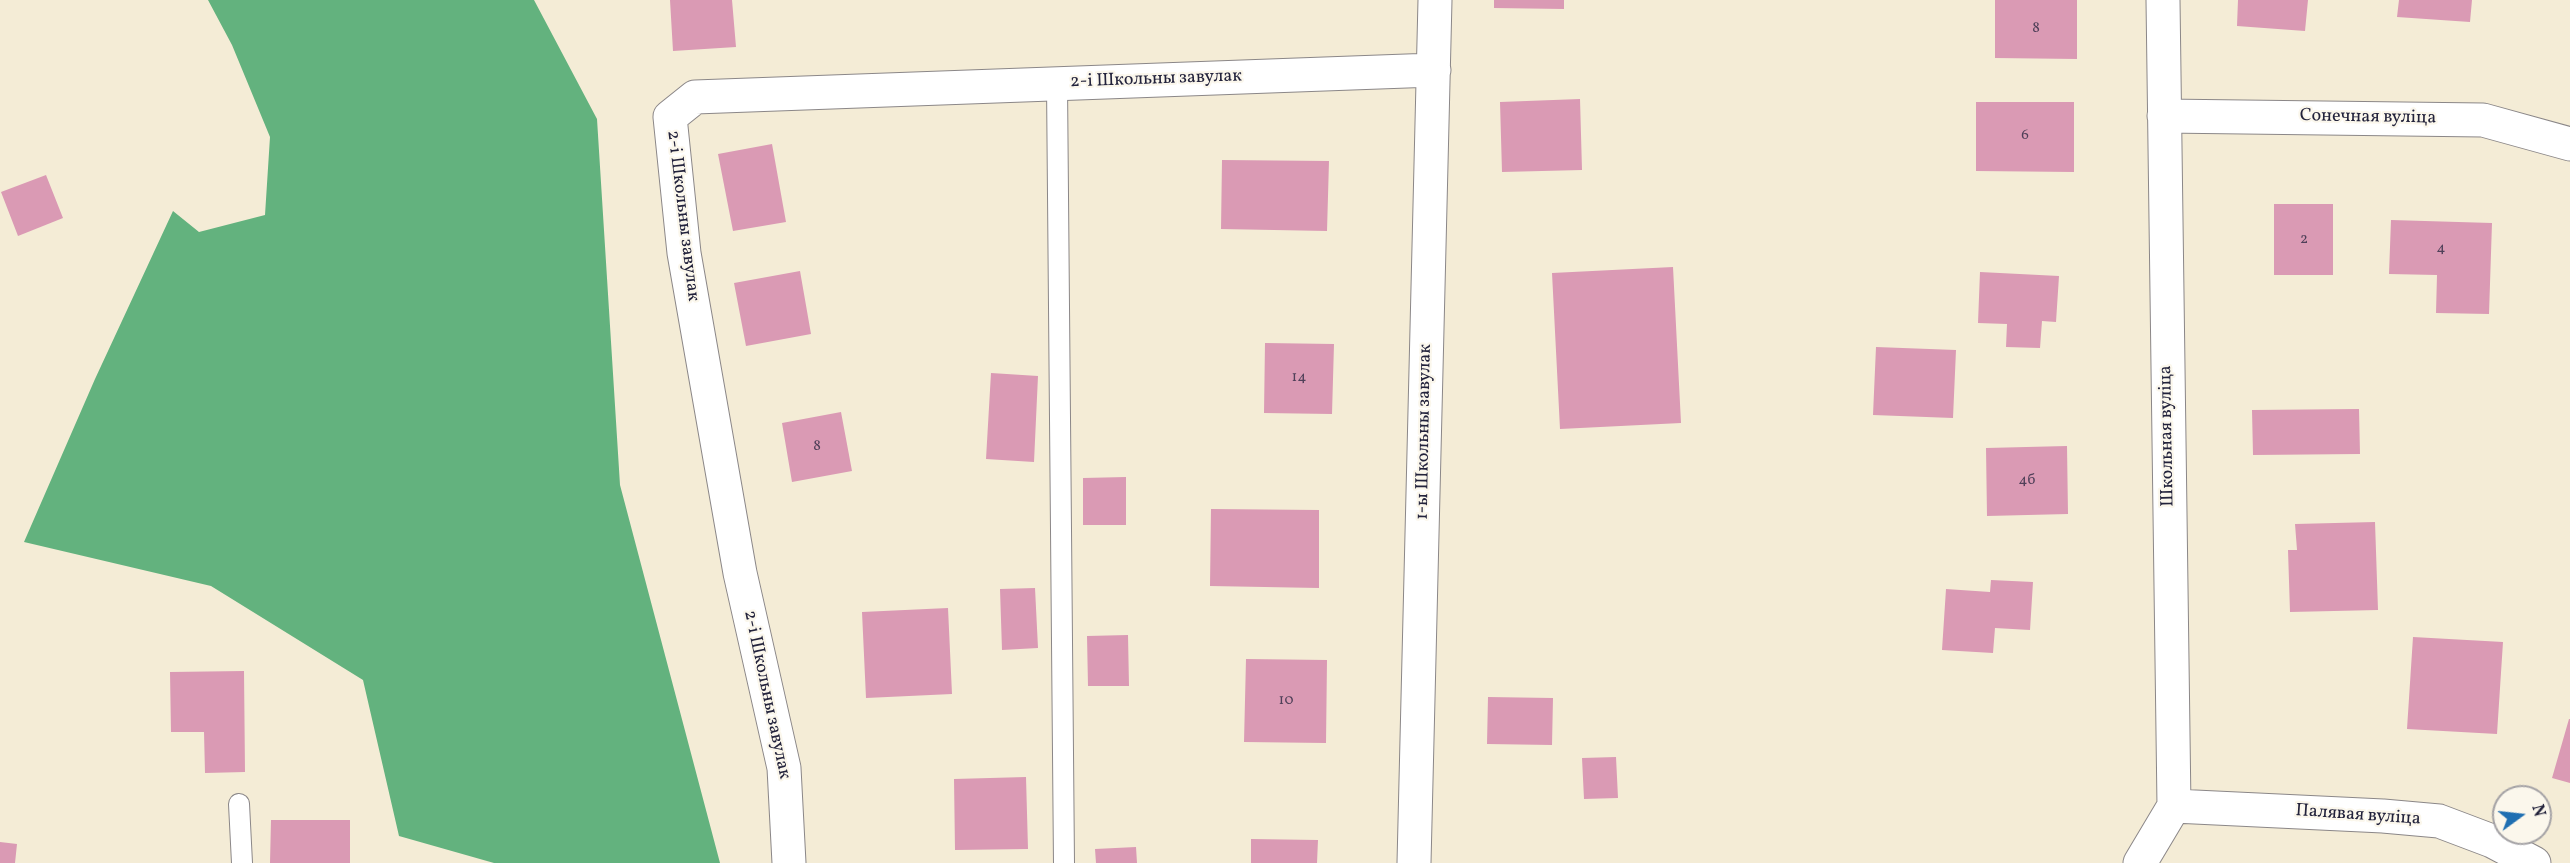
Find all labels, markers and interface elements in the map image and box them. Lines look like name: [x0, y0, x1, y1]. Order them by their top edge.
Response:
house number: 8: [2032, 20, 2040, 38]
street label: 2-і Школьны завулак: [1070, 66, 1242, 94]
street label: Сонечная вуліца: [2300, 106, 2436, 130]
house number: 6: [2021, 127, 2029, 145]
street label: 2-і Школьны завулак: [661, 129, 703, 303]
house number: 2: [2300, 231, 2308, 249]
house number: 4: [2437, 240, 2445, 258]
street label: 1-ы Школьны завулак: [1413, 344, 1437, 520]
street label: Школьная вуліца: [2156, 365, 2180, 507]
house number: 14: [1292, 369, 1306, 387]
house number: 8: [813, 438, 821, 456]
house number: 4б: [2019, 472, 2035, 490]
street label: 2-і Школьны завулак: [738, 609, 794, 781]
house number: 10: [1279, 692, 1293, 710]
north arrow: [2492, 785, 2552, 845]
street label: Палявая вуліца: [2295, 801, 2421, 831]
text: N: [2525, 802, 2550, 819]

